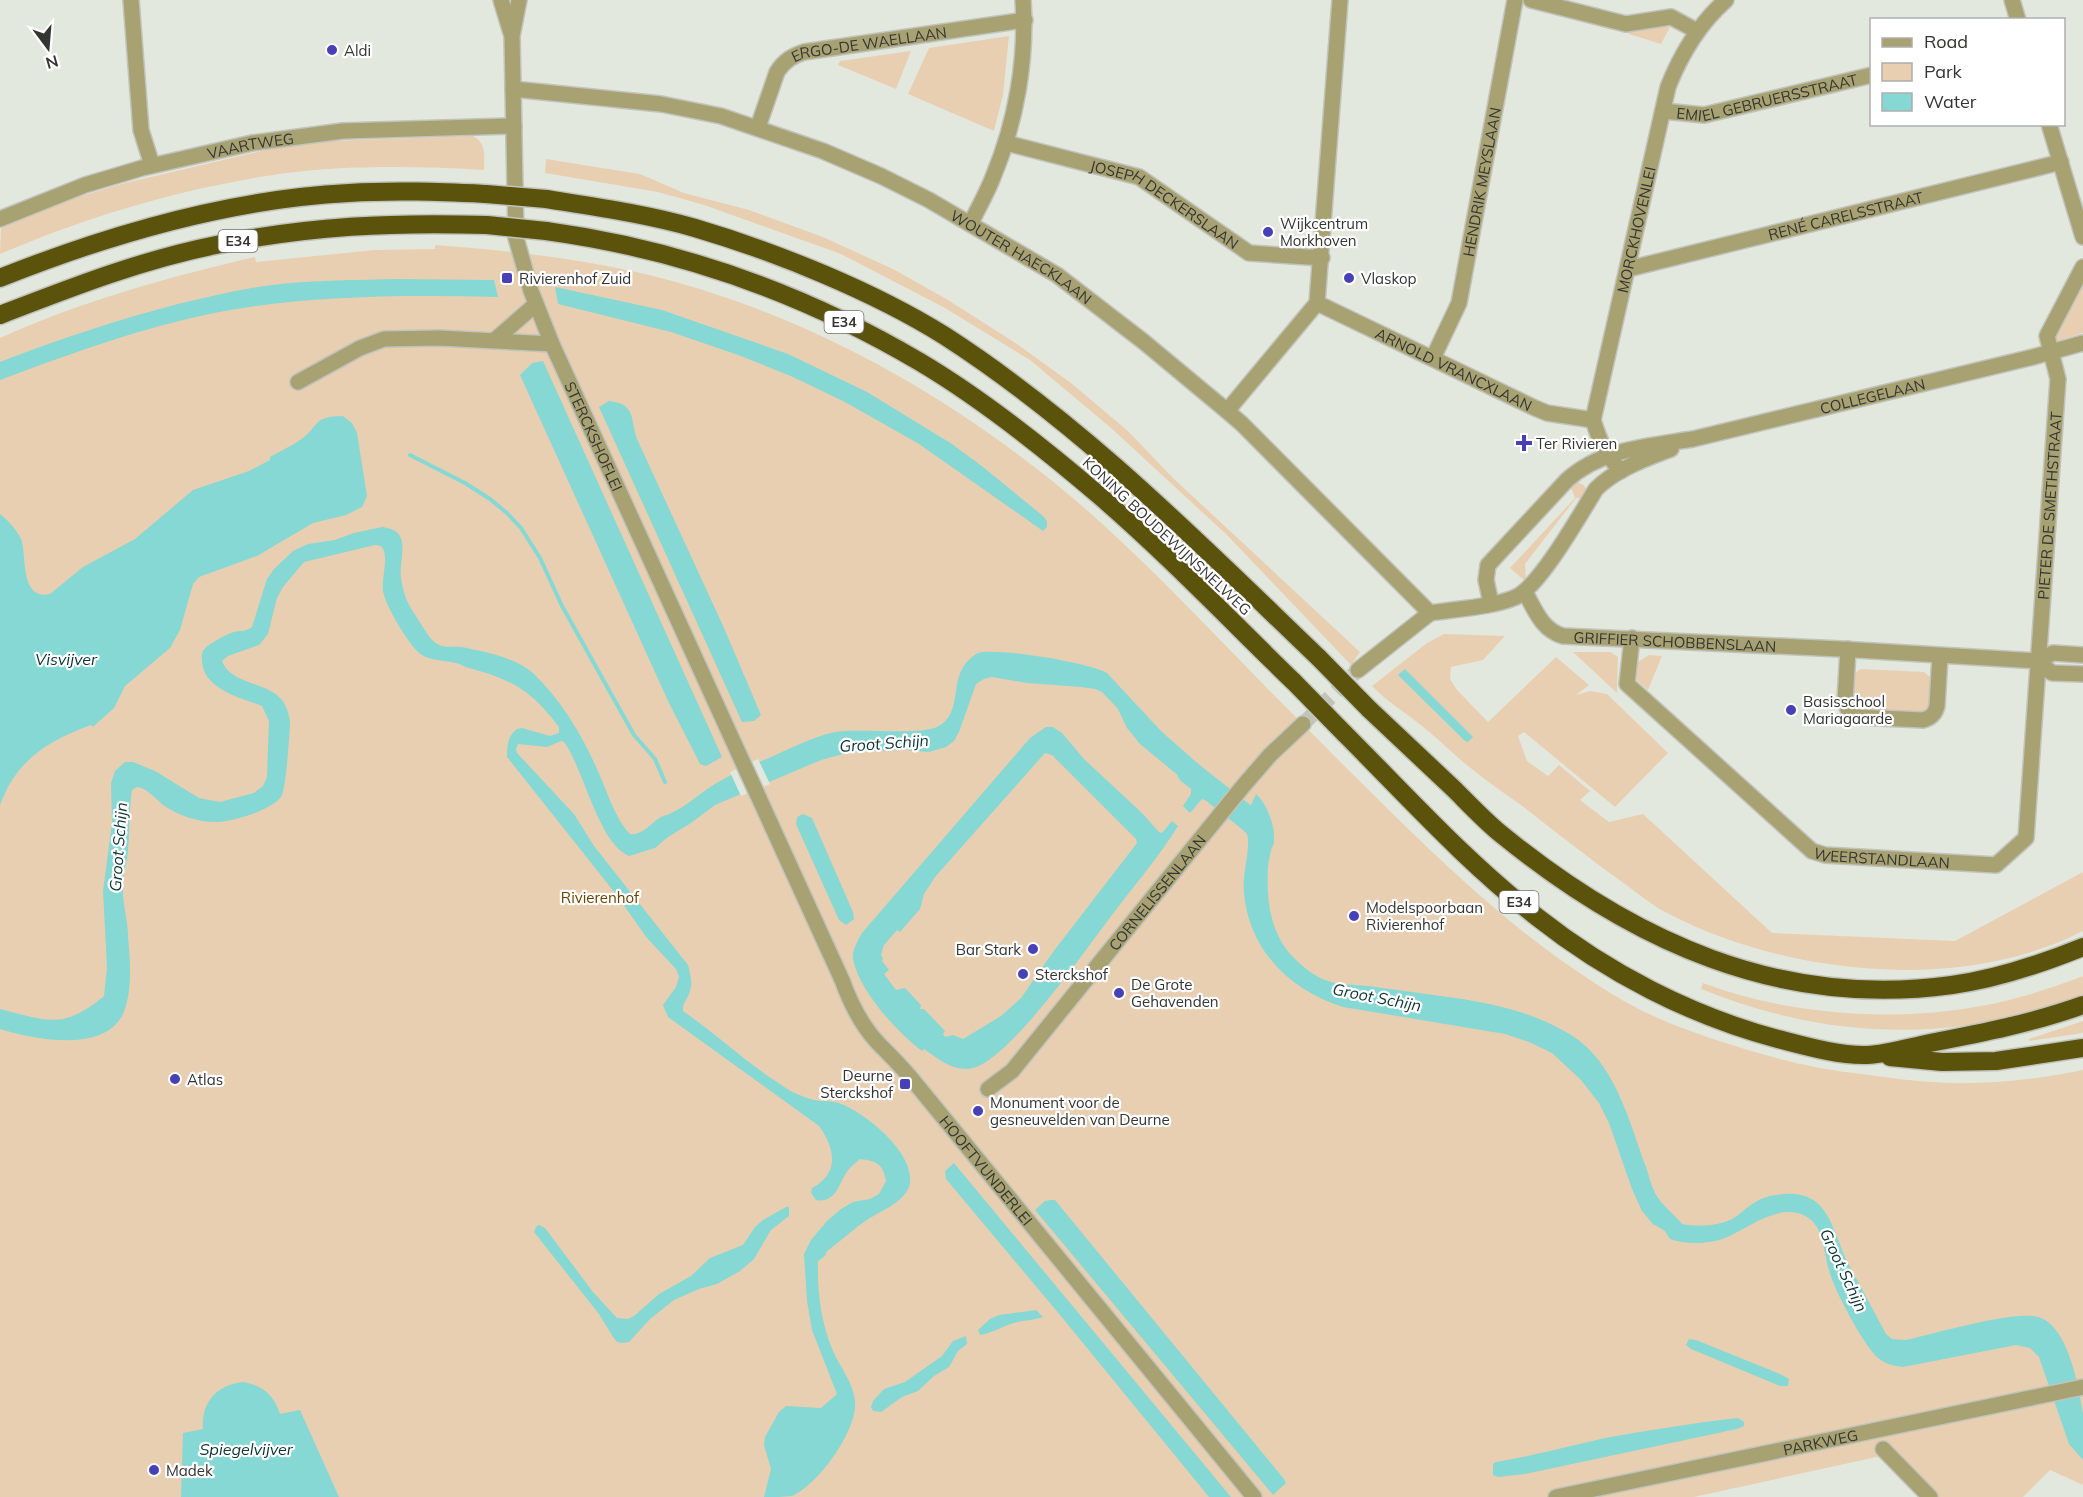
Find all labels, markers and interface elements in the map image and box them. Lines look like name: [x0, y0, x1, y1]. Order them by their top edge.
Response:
north arrow: [18, 18, 78, 78]
legend: [1870, 18, 2065, 126]
street label: ERGO-DE WAELLAAN: [788, 22, 948, 66]
text: Road: [1924, 30, 1968, 53]
place label: Aldi: [344, 41, 371, 60]
marker: Aldi: [325, 43, 339, 57]
text: N: [44, 51, 61, 74]
text: Park: [1924, 60, 1963, 83]
street label: EMIEL GEBRUERSSTRAAT: [1676, 69, 1859, 125]
text: Water: [1924, 90, 1977, 113]
street label: HENDRIK MEYSLAAN: [1458, 106, 1504, 258]
street label: VAARTWEG: [205, 128, 295, 162]
street label: JOSEPH DECKERSLAAN: [1088, 155, 1243, 253]
street label: MORCKHOVENLEI: [1612, 165, 1659, 295]
street label: RENÉ CARELSSTRAAT: [1766, 187, 1925, 244]
street label: WOUTER HAECKLAAN: [947, 205, 1096, 308]
place label: Wijkcentrum Morkhoven: [1280, 214, 1368, 250]
marker: Wijkcentrum Morkhoven: [1261, 225, 1275, 239]
road number: E34: [218, 230, 258, 252]
place label: Rivierenhof Zuid: [519, 269, 631, 288]
place label: Vlaskop: [1361, 269, 1417, 288]
marker: Rivierenhof Zuid: [500, 271, 514, 285]
marker: Vlaskop: [1342, 271, 1356, 285]
road number: E34: [824, 311, 864, 333]
street label: ARNOLD VRANCXLAAN: [1373, 323, 1535, 415]
street label: COLLEGELAAN: [1818, 374, 1927, 418]
street label: STERCKSHOFLEI: [561, 378, 627, 494]
street label: PIETER DE SMETHSTRAAT: [2033, 411, 2065, 600]
place label: Ter Rivieren: [1536, 434, 1617, 453]
marker: Ter Rivieren: [1517, 436, 1531, 450]
street label: KONING BOUDEWIJNSNELWEG: [1079, 453, 1255, 619]
street label: GRIFFIER SCHOBBENSLAAN: [1573, 627, 1777, 655]
water label: Visvijver: [35, 649, 98, 669]
place label: Basisschool Mariagaarde: [1803, 692, 1892, 728]
marker: Basisschool Mariagaarde: [1784, 703, 1798, 717]
water label: Groot Schijn: [839, 730, 929, 756]
water label: Groot Schijn: [105, 802, 131, 892]
street label: CORNELISSENLAAN: [1104, 830, 1210, 954]
street label: WEERSTANDLAAN: [1811, 843, 1950, 872]
park label: Rivierenhof: [561, 888, 640, 907]
road number: E34: [1500, 891, 1538, 913]
place label: Modelspoorbaan Rivierenhof: [1366, 898, 1483, 934]
marker: Modelspoorbaan Rivierenhof: [1347, 909, 1361, 923]
place label: Bar Stark: [956, 940, 1021, 959]
marker: Bar Stark: [1026, 942, 1040, 956]
place label: Sterckshof: [1035, 965, 1109, 984]
marker: Sterckshof: [1016, 967, 1030, 981]
place label: De Grote Gehavenden: [1131, 975, 1219, 1011]
water label: Groot Schijn: [1331, 979, 1423, 1015]
marker: De Grote Gehavenden: [1112, 986, 1126, 1000]
place label: Deurne Sterckshof: [820, 1066, 894, 1102]
place label: Atlas: [187, 1070, 223, 1089]
marker: Atlas: [168, 1072, 182, 1086]
marker: Deurne Sterckshof: [898, 1077, 912, 1091]
place label: Monument voor de gesneuvelden van Deurne: [990, 1093, 1170, 1129]
marker: Monument voor de gesneuvelden van Deurne: [971, 1104, 985, 1118]
street label: HOOFTVUNDERLEI: [936, 1111, 1037, 1229]
water label: Groot Schijn: [1816, 1225, 1872, 1315]
street label: PARKWEG: [1781, 1425, 1859, 1459]
water label: Spiegelvijver: [199, 1439, 294, 1459]
place label: Madek: [166, 1461, 213, 1480]
marker: Madek: [147, 1463, 161, 1477]

